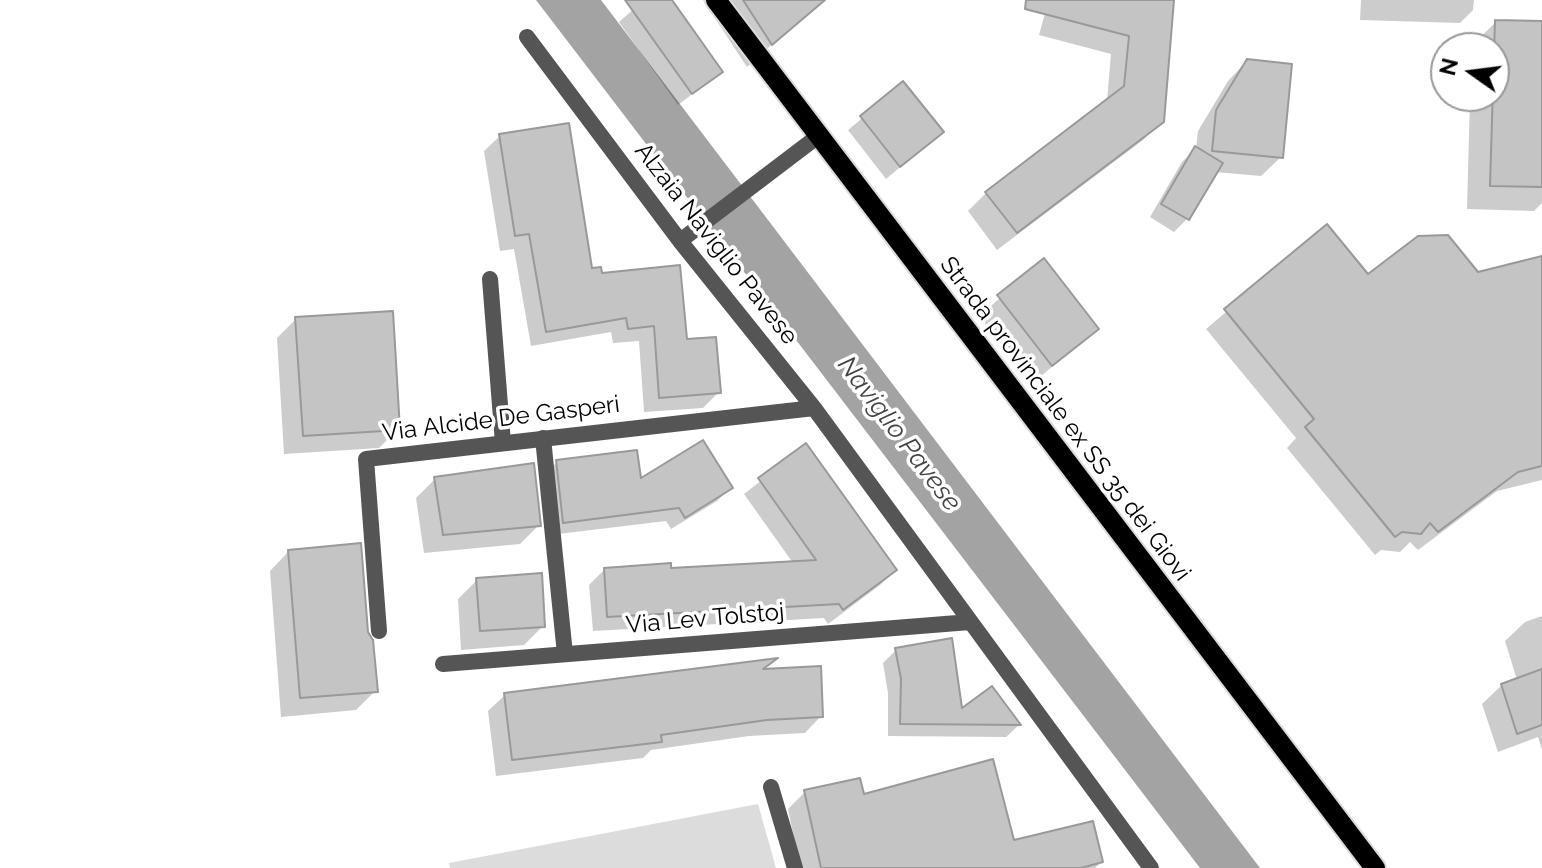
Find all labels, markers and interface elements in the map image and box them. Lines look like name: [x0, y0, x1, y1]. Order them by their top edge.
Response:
north arrow: [1430, 32, 1510, 112]
text: N: [1434, 55, 1463, 78]
street label: Alzaia Naviglio Pavese: [628, 137, 804, 351]
street label: Strada provinciale ex SS 35 dei Giovi: [934, 251, 1196, 587]
water label: Naviglio Pavese: [831, 351, 967, 517]
street label: Via Alcide De Gasperi: [381, 390, 621, 448]
street label: Via Lev Tolstoj: [625, 598, 785, 640]

